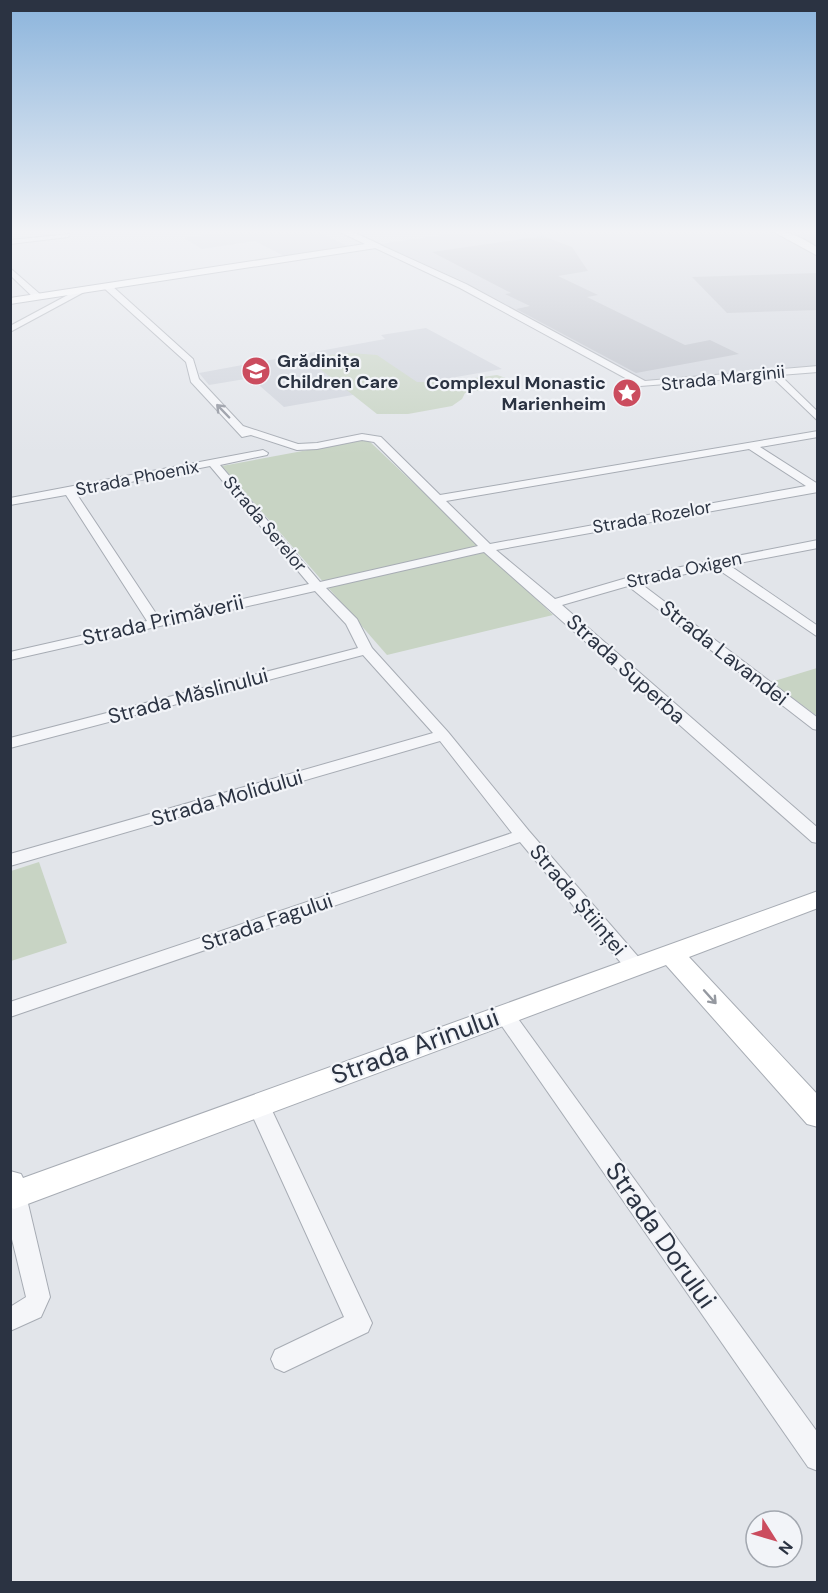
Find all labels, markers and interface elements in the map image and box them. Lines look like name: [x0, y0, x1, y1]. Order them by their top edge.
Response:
place label: Grădinița Children Care: [277, 349, 398, 394]
school or university icon: Grădinița Children Care: [240, 355, 272, 387]
street label: Strada Marginii: [660, 360, 786, 396]
place label: Complexul Monastic Marienheim: [426, 371, 606, 416]
place icon: Complexul Monastic Marienheim: [611, 377, 643, 409]
one-way arrow: [216, 404, 230, 419]
street label: Strada Phoenix: [73, 454, 201, 502]
street label: Strada Serelor: [218, 471, 312, 577]
street label: Strada Rozelor: [591, 495, 714, 539]
street label: Strada Oxigen: [624, 546, 744, 594]
street label: Strada Primăverii: [80, 588, 246, 652]
street label: Strada Lavandei: [654, 594, 794, 712]
street label: Strada Superba: [560, 608, 692, 730]
street label: Strada Măslinului: [105, 661, 271, 731]
street label: Strada Molidului: [148, 763, 306, 833]
street label: Strada Științei: [523, 838, 633, 962]
street label: Strada Fagului: [198, 886, 336, 958]
one-way arrow: [703, 989, 717, 1004]
street label: Strada Arinului: [326, 1000, 504, 1092]
street label: Strada Dorului: [598, 1155, 724, 1315]
north arrow: [744, 1509, 804, 1569]
text: N: [774, 1537, 797, 1559]

